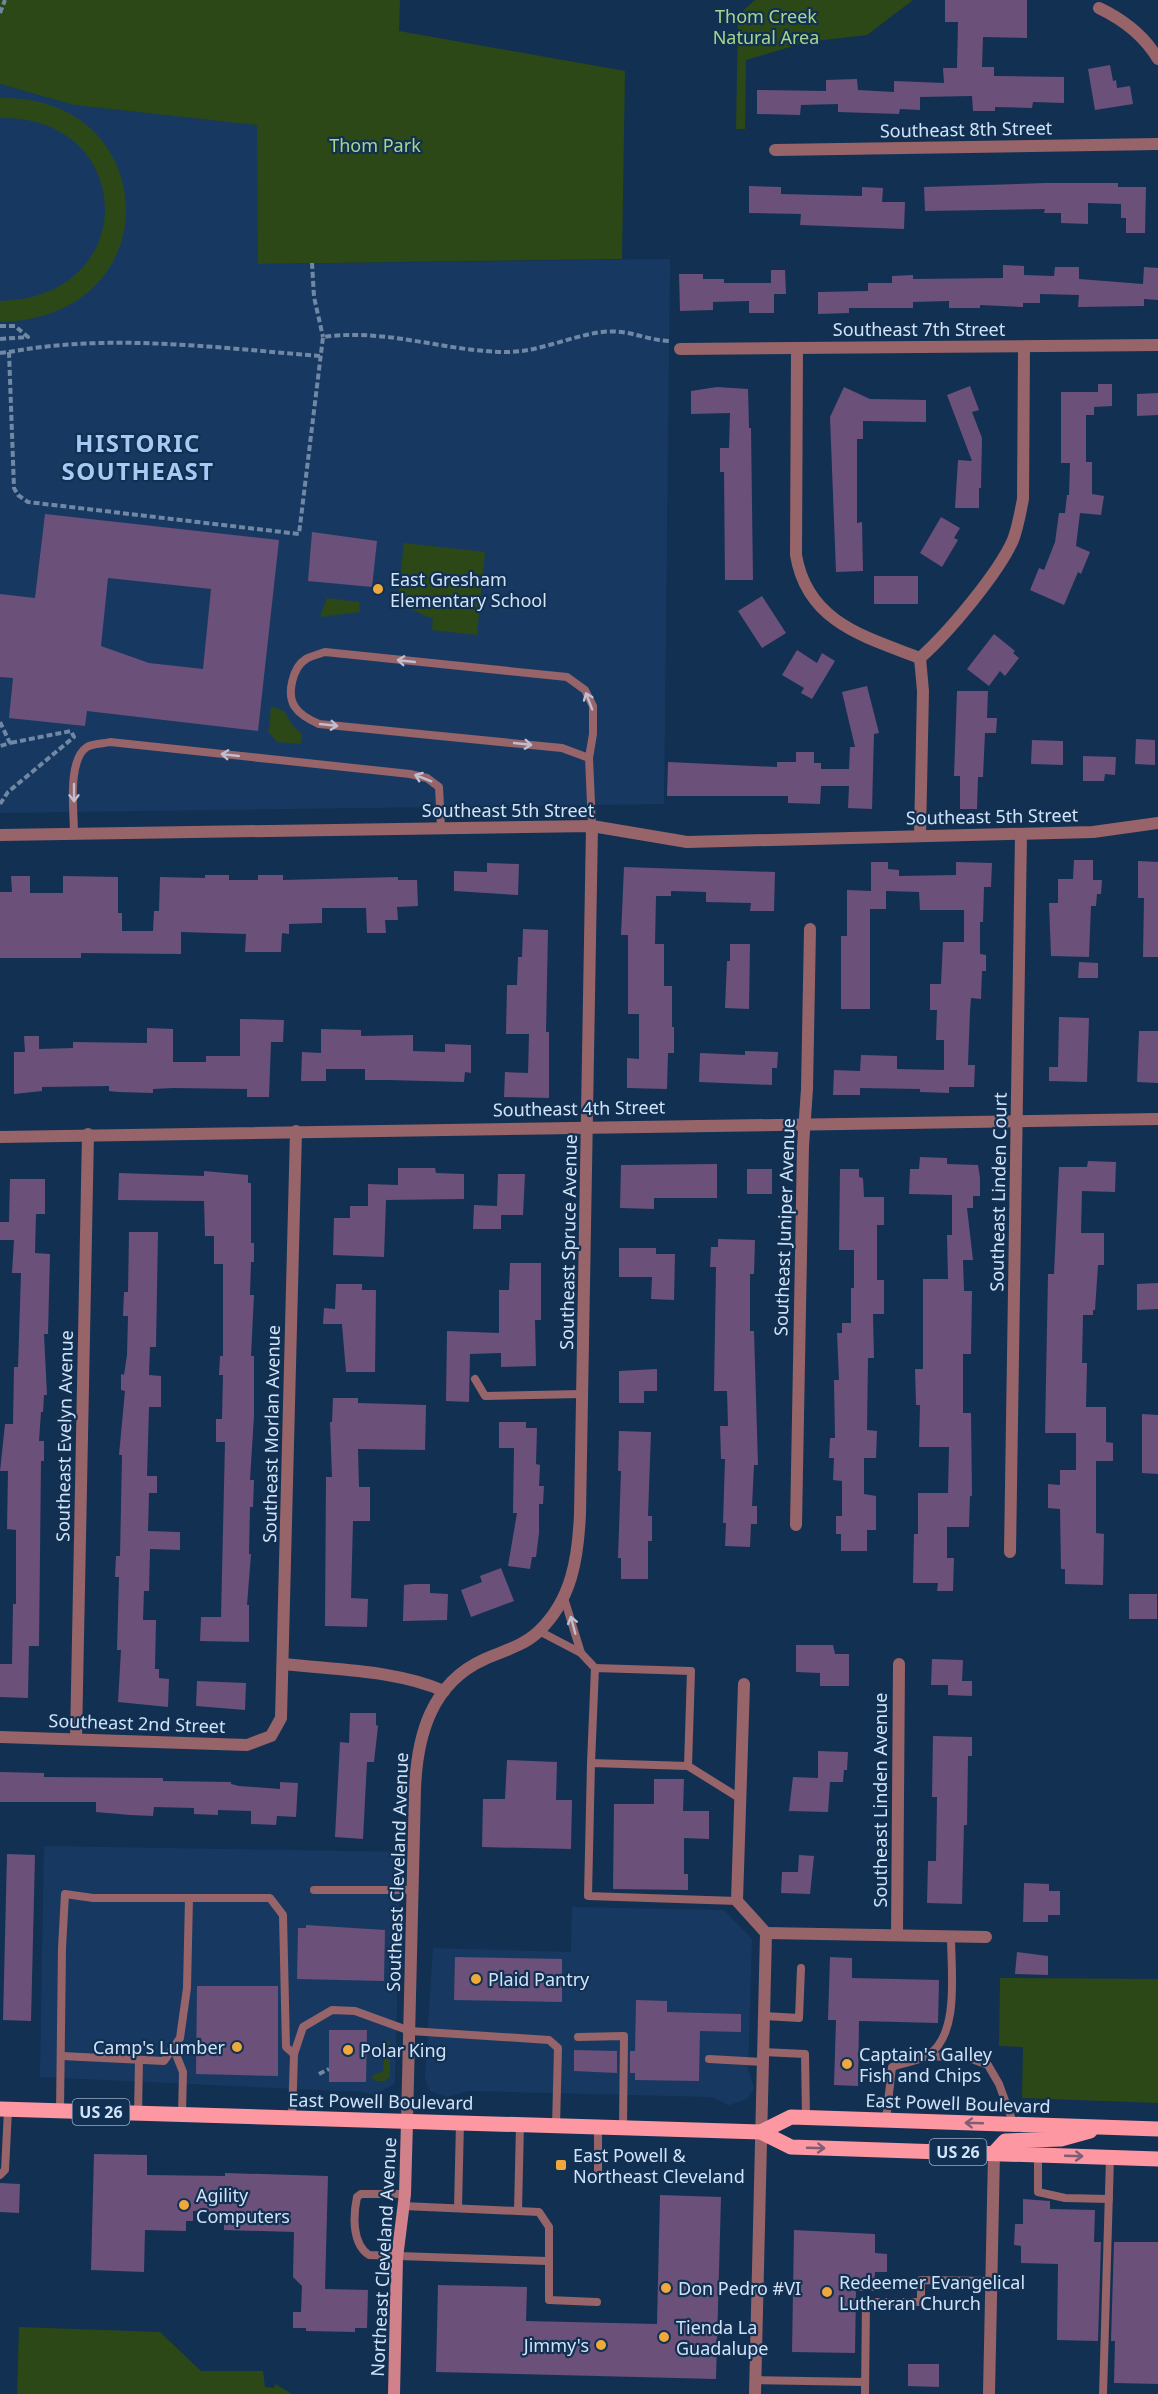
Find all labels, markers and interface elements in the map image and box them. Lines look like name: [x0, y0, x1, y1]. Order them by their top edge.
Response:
park label: Thom Creek Natural Area: [713, 4, 819, 49]
street label: Southeast 8th Street: [880, 115, 1053, 143]
park label: Thom Park: [329, 133, 421, 157]
street label: Southeast 7th Street: [833, 317, 1006, 341]
district label: HISTORIC SOUTHEAST: [61, 426, 215, 487]
place label: East Gresham Elementary School: [390, 567, 547, 612]
marker: East Gresham Elementary School: [371, 582, 385, 596]
one-way arrow: [397, 655, 417, 666]
one-way arrow: [583, 692, 594, 710]
one-way arrow: [318, 720, 338, 731]
one-way arrow: [512, 739, 532, 750]
one-way arrow: [220, 749, 240, 760]
one-way arrow: [414, 772, 432, 783]
one-way arrow: [68, 783, 80, 803]
street label: Southeast 5th Street: [422, 798, 595, 822]
street label: Southeast 5th Street: [906, 802, 1079, 830]
street label: Southeast Linden Court: [984, 1092, 1012, 1292]
street label: Southeast 4th Street: [493, 1094, 666, 1122]
street label: Southeast Juniper Avenue: [768, 1118, 800, 1336]
street label: Southeast Spruce Avenue: [554, 1134, 582, 1350]
street label: Southeast Morlan Avenue: [257, 1325, 285, 1543]
street label: Southeast Evelyn Avenue: [50, 1330, 78, 1542]
one-way arrow: [567, 1616, 579, 1635]
street label: Southeast Linden Avenue: [868, 1693, 892, 1908]
street label: Southeast 2nd Street: [48, 1708, 226, 1738]
street label: Southeast Cleveland Avenue: [381, 1752, 413, 1992]
place label: Plaid Pantry: [488, 1967, 590, 1991]
marker: Plaid Pantry: [469, 1972, 483, 1986]
place label: Camp's Lumber: [93, 2035, 226, 2059]
place label: Polar King: [360, 2038, 447, 2062]
marker: Camp's Lumber: [230, 2040, 244, 2054]
place label: Captain's Galley Fish and Chips: [859, 2042, 993, 2087]
marker: Polar King: [341, 2043, 355, 2057]
marker: Captain's Galley Fish and Chips: [840, 2057, 854, 2071]
street label: East Powell Boulevard: [288, 2087, 474, 2115]
street label: East Powell Boulevard: [865, 2088, 1051, 2118]
road number: US 26: [72, 2099, 130, 2125]
one-way arrow: [964, 2118, 984, 2129]
street label: Northeast Cleveland Avenue: [365, 2137, 401, 2377]
road number: US 26: [930, 2139, 986, 2165]
one-way arrow: [805, 2142, 825, 2153]
place label: East Powell & Northeast Cleveland: [573, 2143, 745, 2188]
one-way arrow: [1063, 2150, 1083, 2162]
marker: East Powell & Northeast Cleveland: [554, 2158, 568, 2172]
place label: Agility Computers: [196, 2183, 290, 2228]
marker: Agility Computers: [177, 2198, 191, 2212]
place label: Redeemer Evangelical Lutheran Church: [839, 2270, 1025, 2315]
place label: Don Pedro #VI: [678, 2276, 801, 2300]
marker: Don Pedro #VI: [659, 2281, 673, 2295]
marker: Redeemer Evangelical Lutheran Church: [820, 2285, 834, 2299]
place label: Tienda La Guadalupe: [676, 2315, 768, 2360]
marker: Tienda La Guadalupe: [657, 2330, 671, 2344]
place label: Jimmy's: [522, 2333, 589, 2357]
marker: Jimmy's: [594, 2338, 608, 2352]

